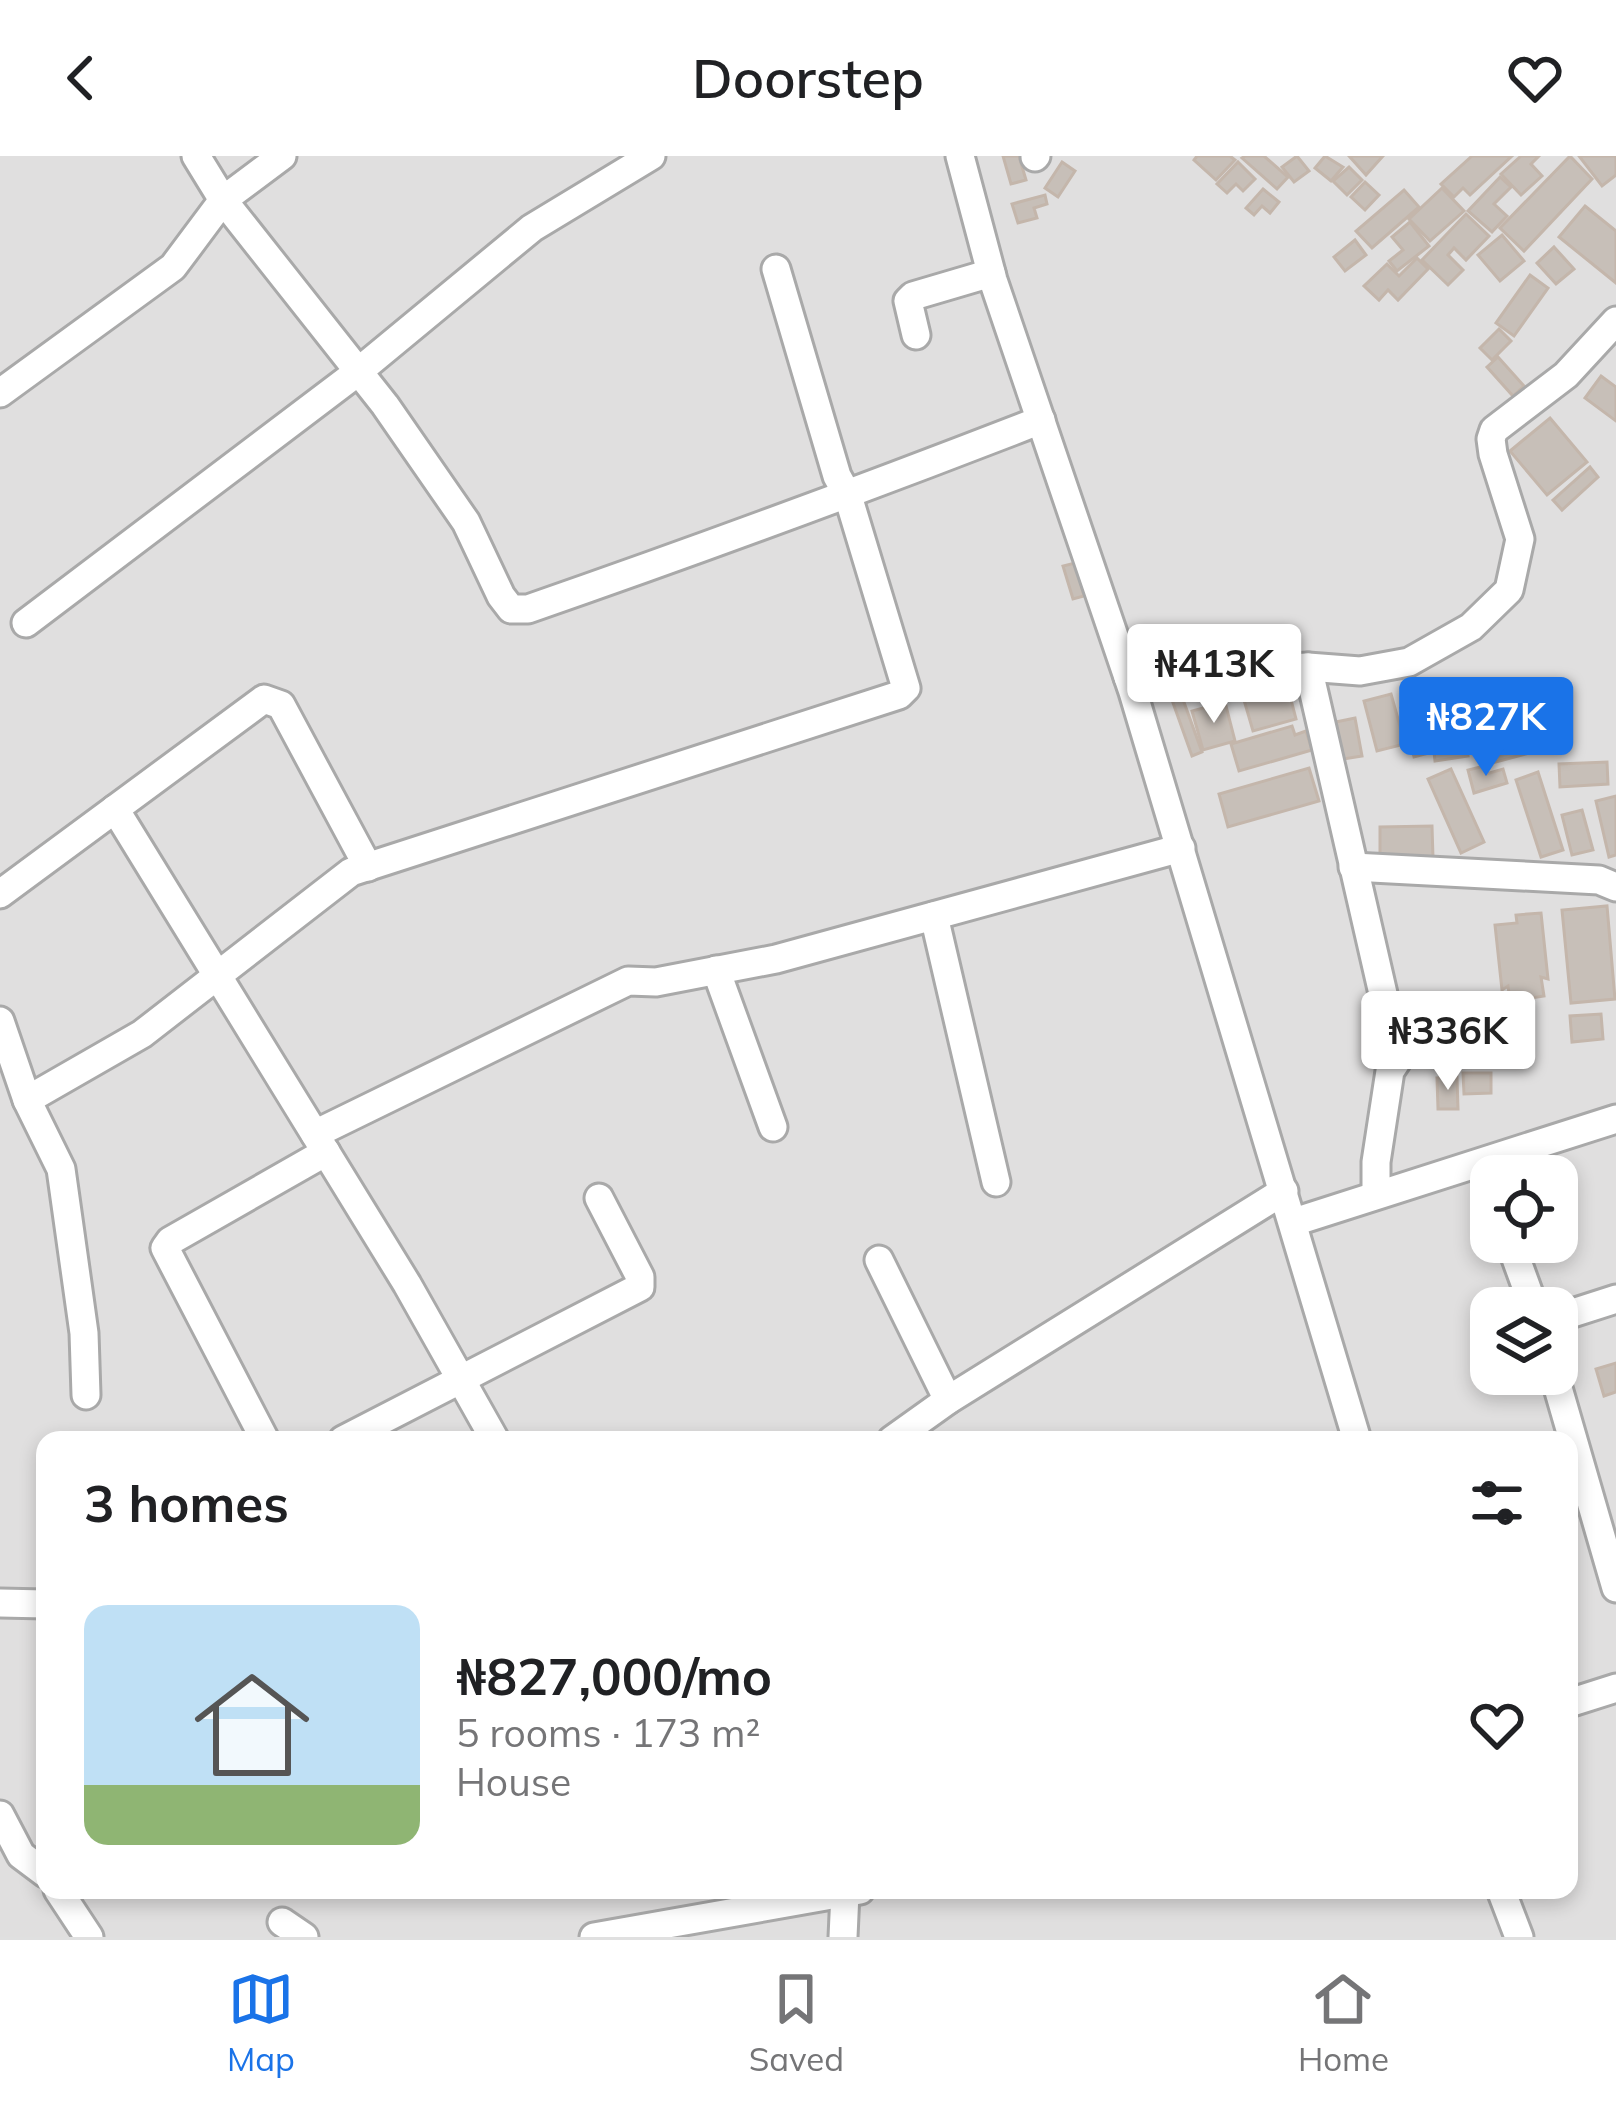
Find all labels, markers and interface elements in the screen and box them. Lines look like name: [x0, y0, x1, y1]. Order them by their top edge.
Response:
text: Doorstep: [692, 44, 924, 112]
icon: back: [48, 45, 114, 111]
icon: heart: [1502, 45, 1568, 111]
pin: ₦413K: [1130, 624, 1298, 726]
text: ₦413K: [1154, 638, 1274, 687]
pin: ₦827K: [1402, 677, 1570, 779]
text: ₦827K: [1426, 691, 1546, 740]
pin: ₦336K: [1364, 991, 1532, 1093]
text: ₦336K: [1388, 1005, 1508, 1054]
map controls: [1470, 1155, 1578, 1395]
button: locate: [1470, 1155, 1578, 1263]
button: layers: [1470, 1287, 1578, 1395]
icon: filters: [1464, 1470, 1530, 1536]
text: 3 homes: [84, 1471, 289, 1535]
text: ₦827,000/mo: [456, 1644, 772, 1708]
icon: home: [180, 1653, 324, 1797]
icon: heart: [1464, 1692, 1530, 1758]
text: 5 rooms · 173 m²: [456, 1708, 760, 1757]
text: House: [456, 1757, 571, 1806]
tab: Map: [227, 1966, 295, 2079]
tab: Saved: [749, 1966, 844, 2079]
tab: Home: [1298, 1966, 1389, 2079]

